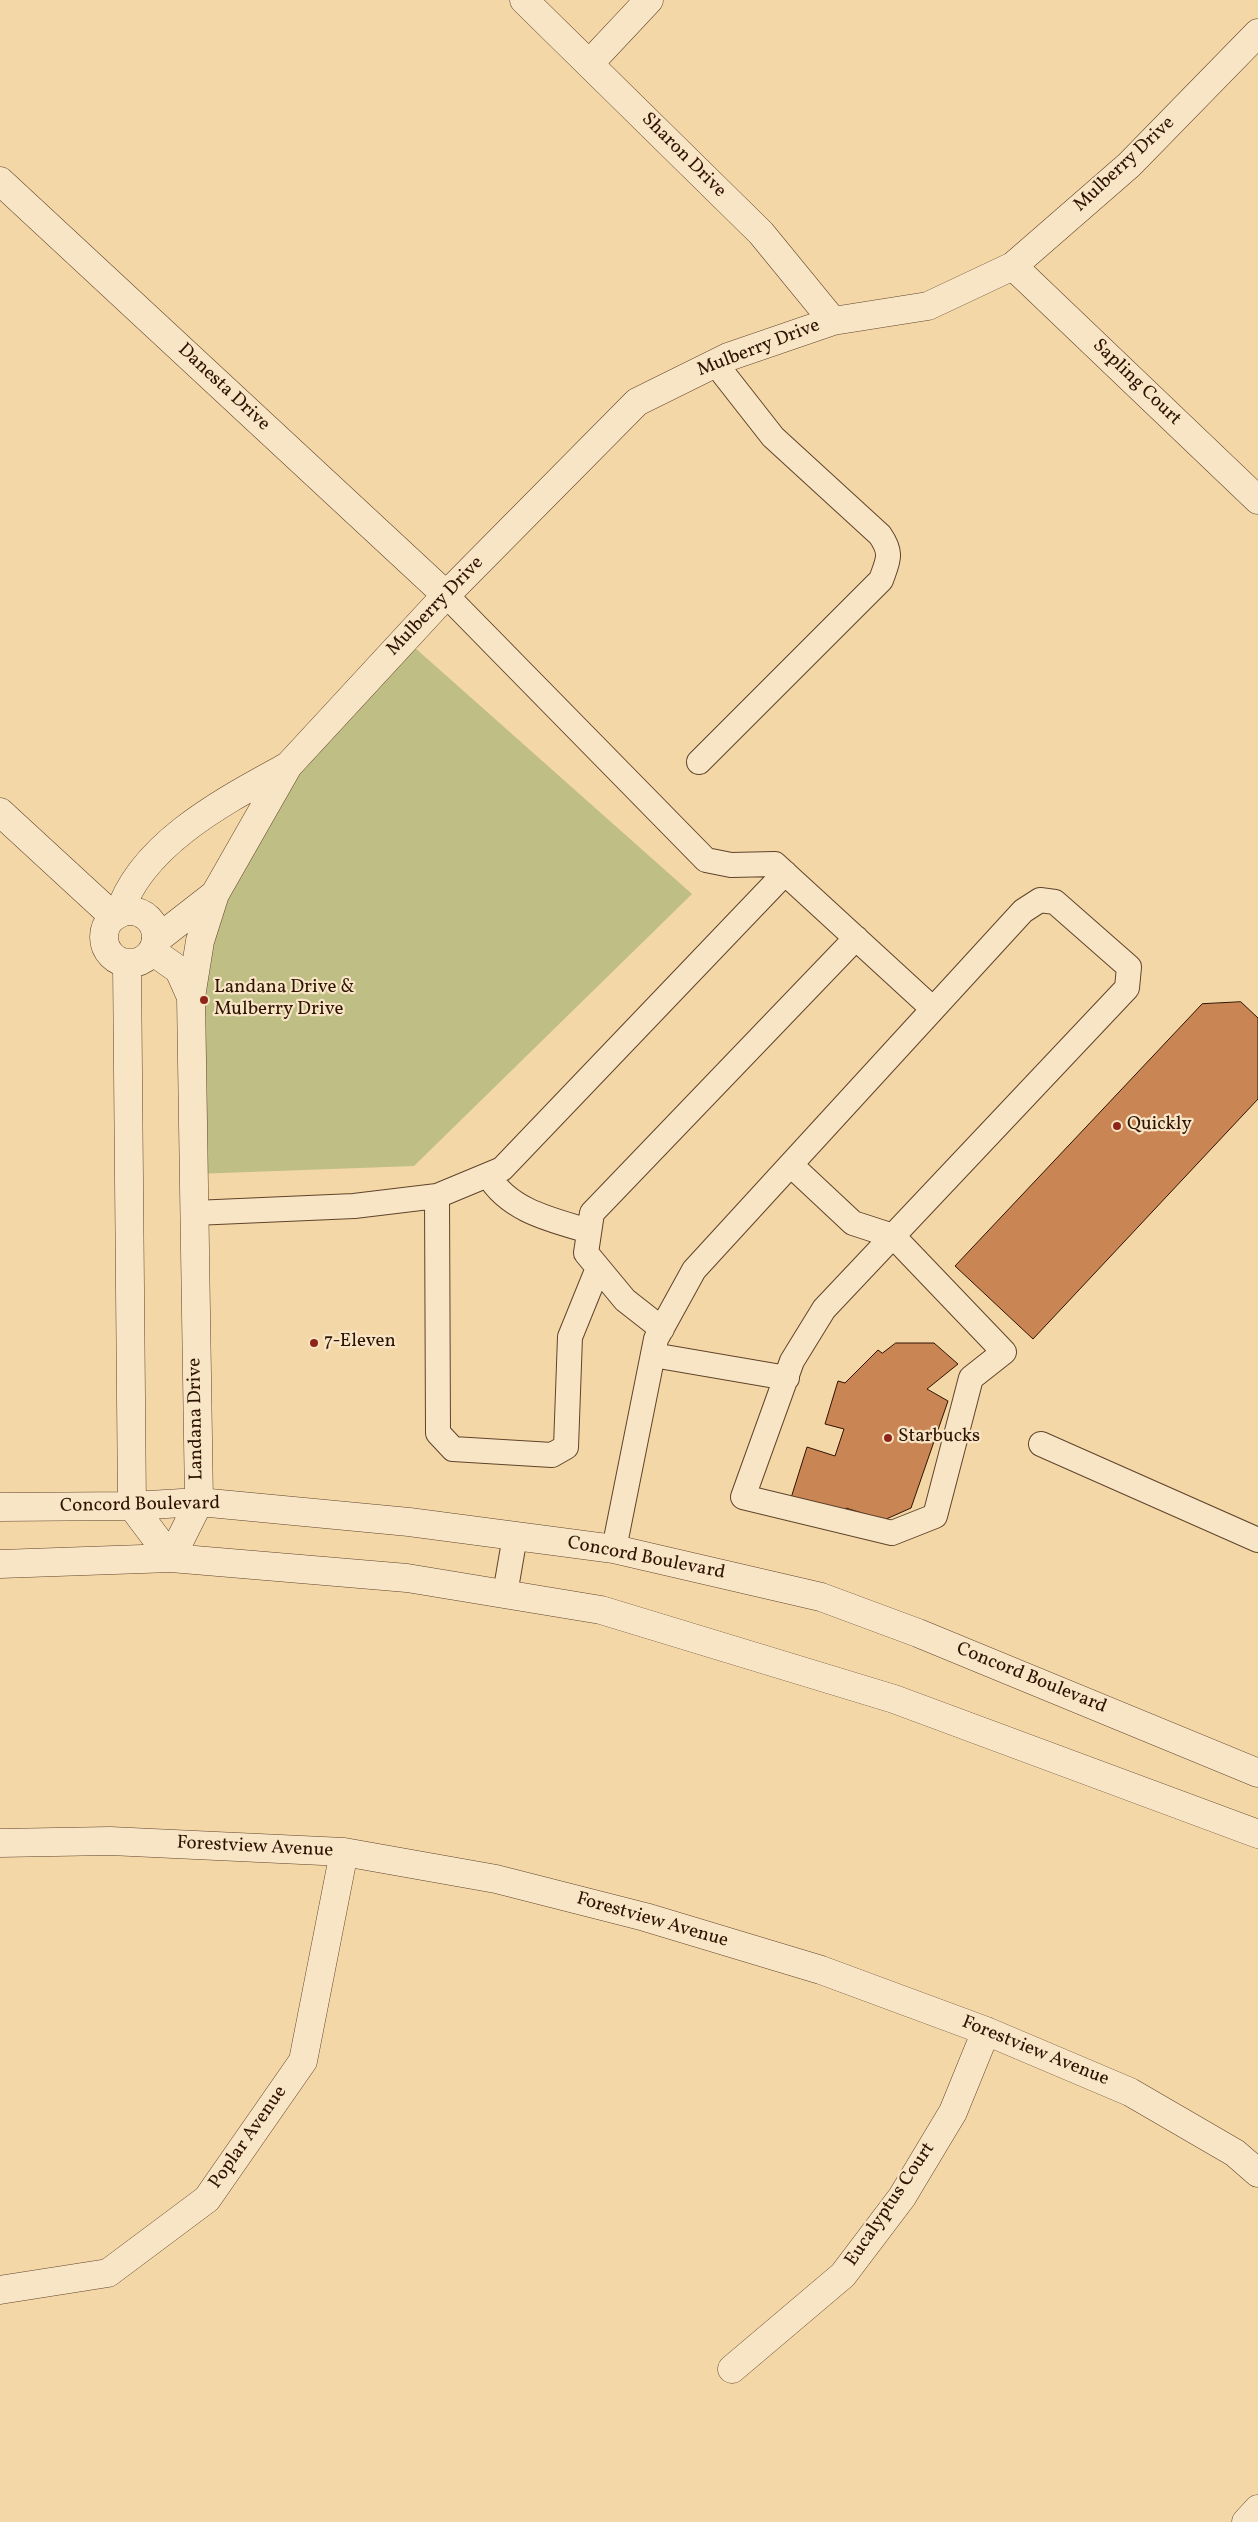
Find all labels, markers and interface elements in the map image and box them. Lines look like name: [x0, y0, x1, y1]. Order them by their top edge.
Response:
street label: Sharon Drive: [636, 109, 730, 203]
street label: Mulberry Drive: [1070, 113, 1180, 217]
street label: Mulberry Drive: [694, 315, 824, 383]
street label: Sapling Court: [1087, 335, 1185, 431]
street label: Danesta Drive: [172, 339, 274, 437]
street label: Mulberry Drive: [383, 553, 489, 661]
place label: Landana Drive & Mulberry Drive: [214, 978, 355, 1022]
marker: Landana Drive & Mulberry Drive: [198, 994, 210, 1006]
place label: Quickly: [1127, 1115, 1192, 1137]
marker: Quickly: [1111, 1120, 1123, 1132]
place label: 7-Eleven: [324, 1332, 396, 1354]
marker: 7-Eleven: [308, 1337, 320, 1349]
street label: Landana Drive: [185, 1357, 209, 1481]
place label: Starbucks: [898, 1427, 980, 1449]
marker: Starbucks: [882, 1432, 894, 1444]
street label: Concord Boulevard: [60, 1493, 220, 1519]
street label: Concord Boulevard: [565, 1533, 727, 1585]
street label: Concord Boulevard: [952, 1638, 1110, 1720]
street label: Forestview Avenue: [176, 1833, 334, 1863]
street label: Forestview Avenue: [573, 1888, 731, 1954]
street label: Forestview Avenue: [958, 2012, 1112, 2092]
street label: Poplar Avenue: [205, 2082, 293, 2194]
street label: Eucalyptus Court: [841, 2139, 941, 2271]

